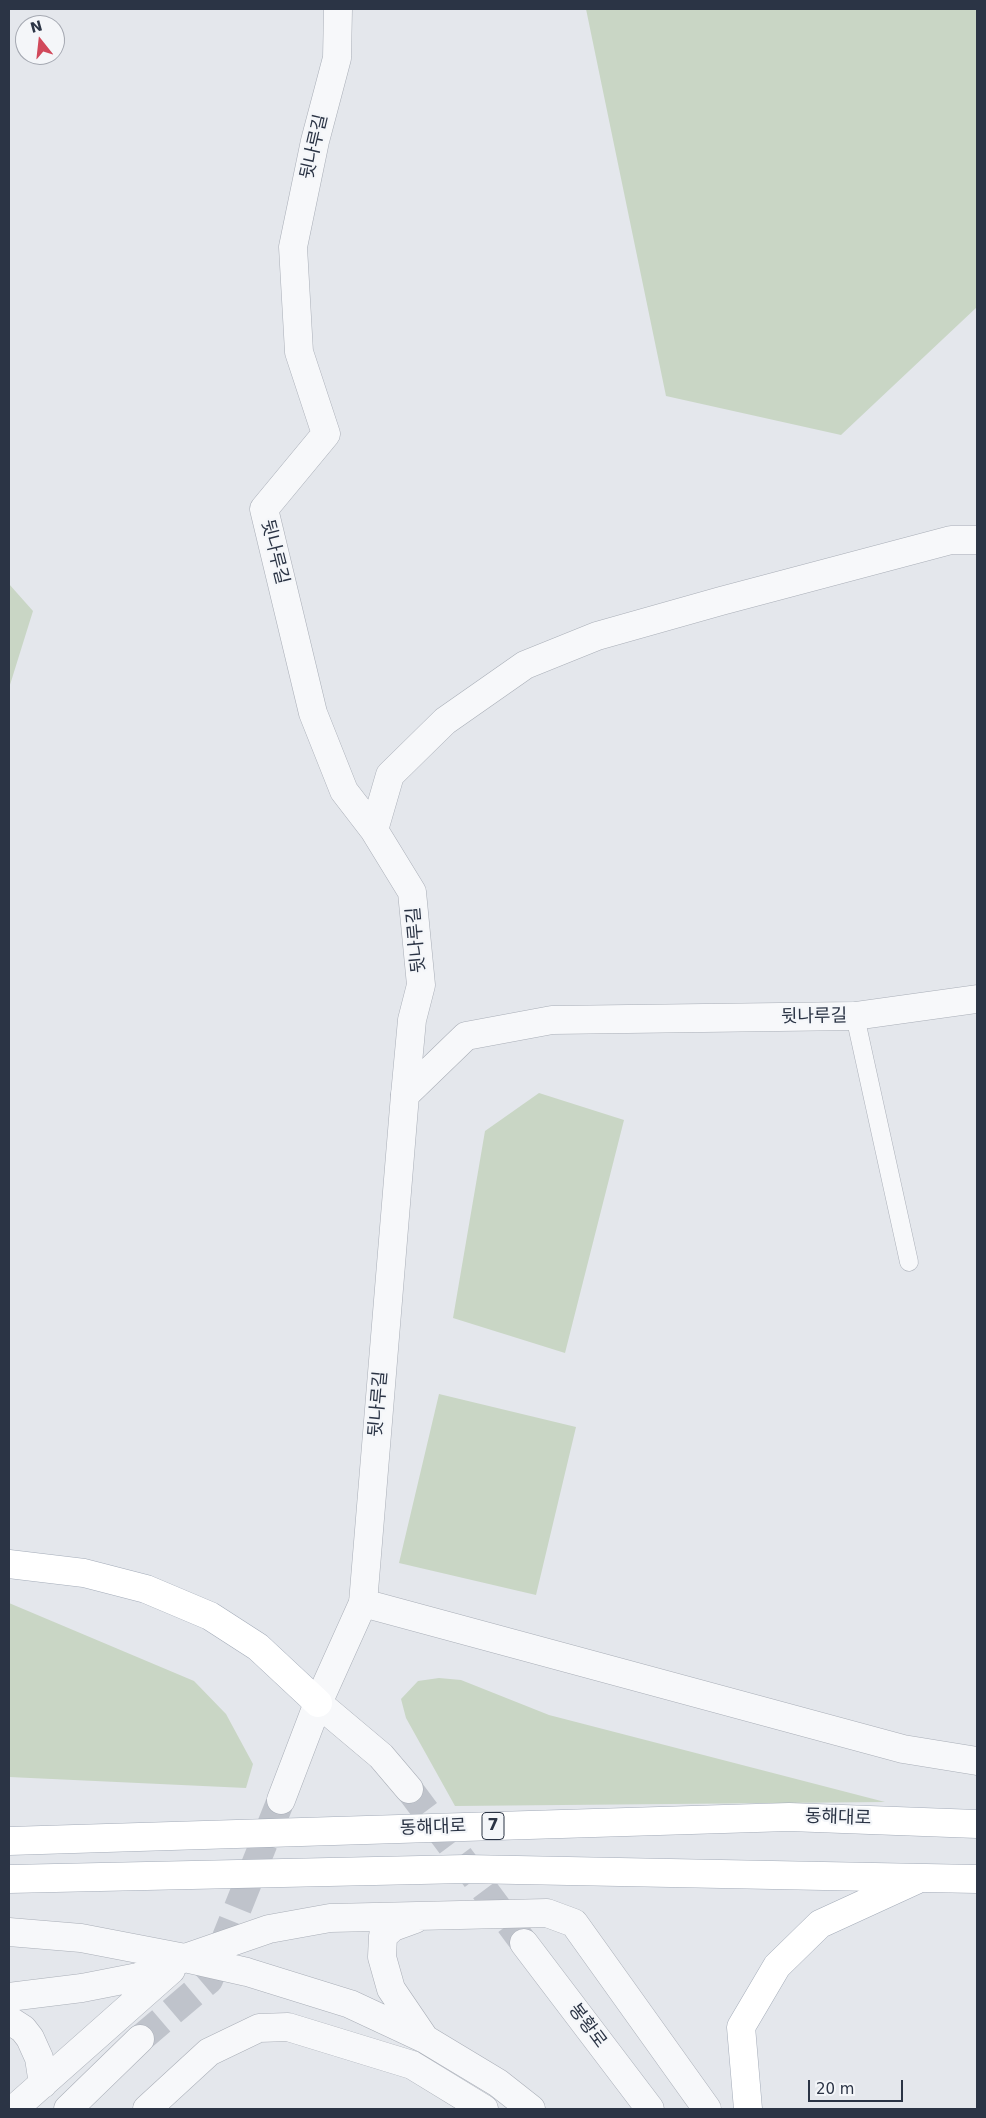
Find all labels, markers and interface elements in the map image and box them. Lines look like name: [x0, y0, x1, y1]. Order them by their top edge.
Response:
north arrow: [15, 15, 65, 65]
text: N: [28, 17, 44, 36]
street label: 뒷나루길: [297, 112, 333, 182]
street label: 뒷나루길: [256, 517, 292, 587]
street label: 뒷나루길: [403, 906, 431, 974]
street label: 뒷나루길: [781, 1006, 847, 1028]
street label: 뒷나루길: [365, 1370, 393, 1438]
street label: 동해대로: [805, 1806, 871, 1830]
road number: 7: [482, 1812, 504, 1840]
street label: 동해대로: [400, 1816, 466, 1840]
street label: 봉황로: [563, 2000, 611, 2052]
scale bar: [811, 2070, 906, 2102]
text: 20 m: [816, 2080, 854, 2098]

